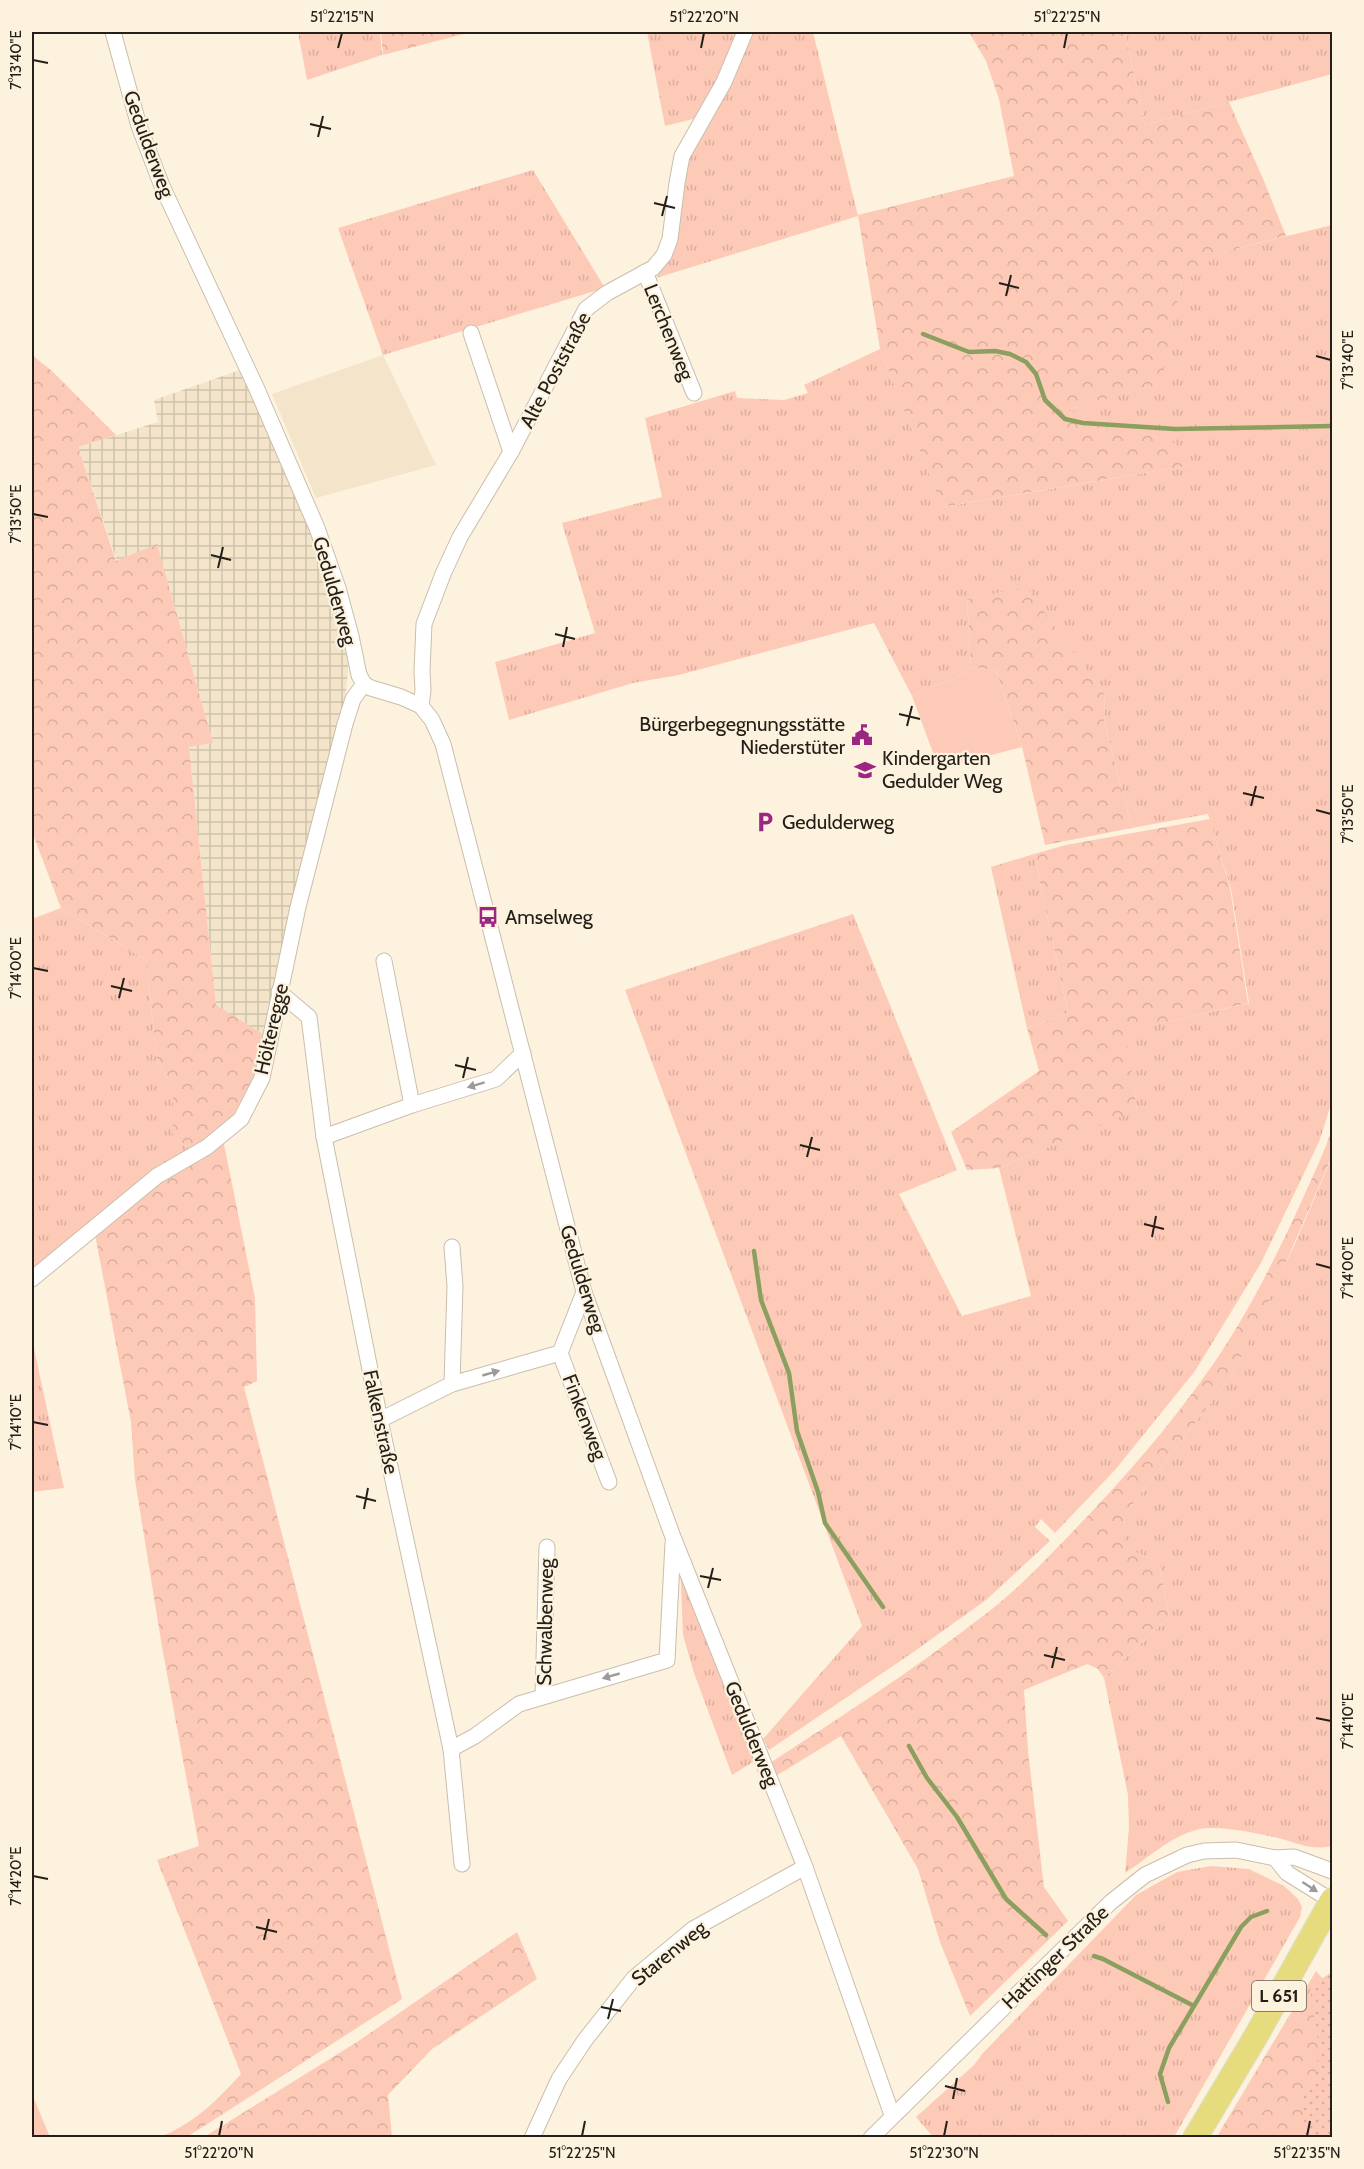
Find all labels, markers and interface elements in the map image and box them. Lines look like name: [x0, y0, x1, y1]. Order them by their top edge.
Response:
text: 51°22'15"N: [310, 8, 374, 26]
text: 51°22'20"N: [669, 8, 739, 26]
text: 51°22'25"N: [1033, 8, 1101, 26]
text: 7°13'40"E: [7, 30, 25, 90]
street label: Gedulderweg: [119, 87, 180, 202]
street label: Lerchenweg: [639, 280, 700, 385]
street label: Alte Poststraße: [514, 308, 596, 432]
text: 7°13'40"E: [1339, 330, 1357, 390]
text: 7°13'50"E: [7, 484, 25, 544]
street label: Gedulderweg: [308, 534, 362, 649]
place label: Bürgerbegegnungsstätte Niederstüter: [639, 712, 846, 759]
public building icon: Bürgerbegegnungsstätte Niederstüter: [850, 723, 874, 747]
place label: Kindergarten Gedulder Weg: [882, 746, 1003, 793]
school or university icon: Kindergarten Gedulder Weg: [853, 758, 877, 782]
text: 7°13'50"E: [1339, 784, 1357, 844]
parking icon: Gedulderweg: [753, 810, 777, 834]
place label: Gedulderweg: [782, 810, 895, 834]
bus stop icon: Amselweg: [476, 905, 500, 929]
place label: Amselweg: [505, 905, 594, 929]
text: 7°14'00"E: [7, 937, 25, 999]
street label: Hölteregge: [249, 981, 293, 1077]
one-way arrow: [467, 1081, 485, 1090]
street label: Gedulderweg: [555, 1222, 611, 1337]
text: 7°14'00"E: [1339, 1237, 1357, 1299]
street label: Falkenstraße: [358, 1368, 404, 1476]
one-way arrow: [483, 1368, 501, 1377]
street label: Finkenweg: [558, 1371, 613, 1464]
text: 7°14'10"E: [7, 1394, 25, 1450]
street label: Schwalbenweg: [532, 1557, 558, 1686]
one-way arrow: [602, 1672, 620, 1682]
street label: Gedulderweg: [720, 1678, 784, 1791]
text: 7°14'10"E: [1339, 1693, 1357, 1749]
text: 7°14'20"E: [7, 1846, 25, 1906]
one-way arrow: [1301, 1881, 1317, 1893]
street label: Hattinger Straße: [997, 1900, 1113, 2014]
street label: Starenweg: [627, 1915, 712, 1991]
road number: L 651: [1252, 1981, 1306, 2011]
text: 51°22'20"N: [184, 2144, 254, 2162]
text: 51°22'25"N: [548, 2144, 616, 2162]
text: 51°22'30"N: [909, 2144, 979, 2162]
text: 51°22'35"N: [1273, 2144, 1341, 2162]

